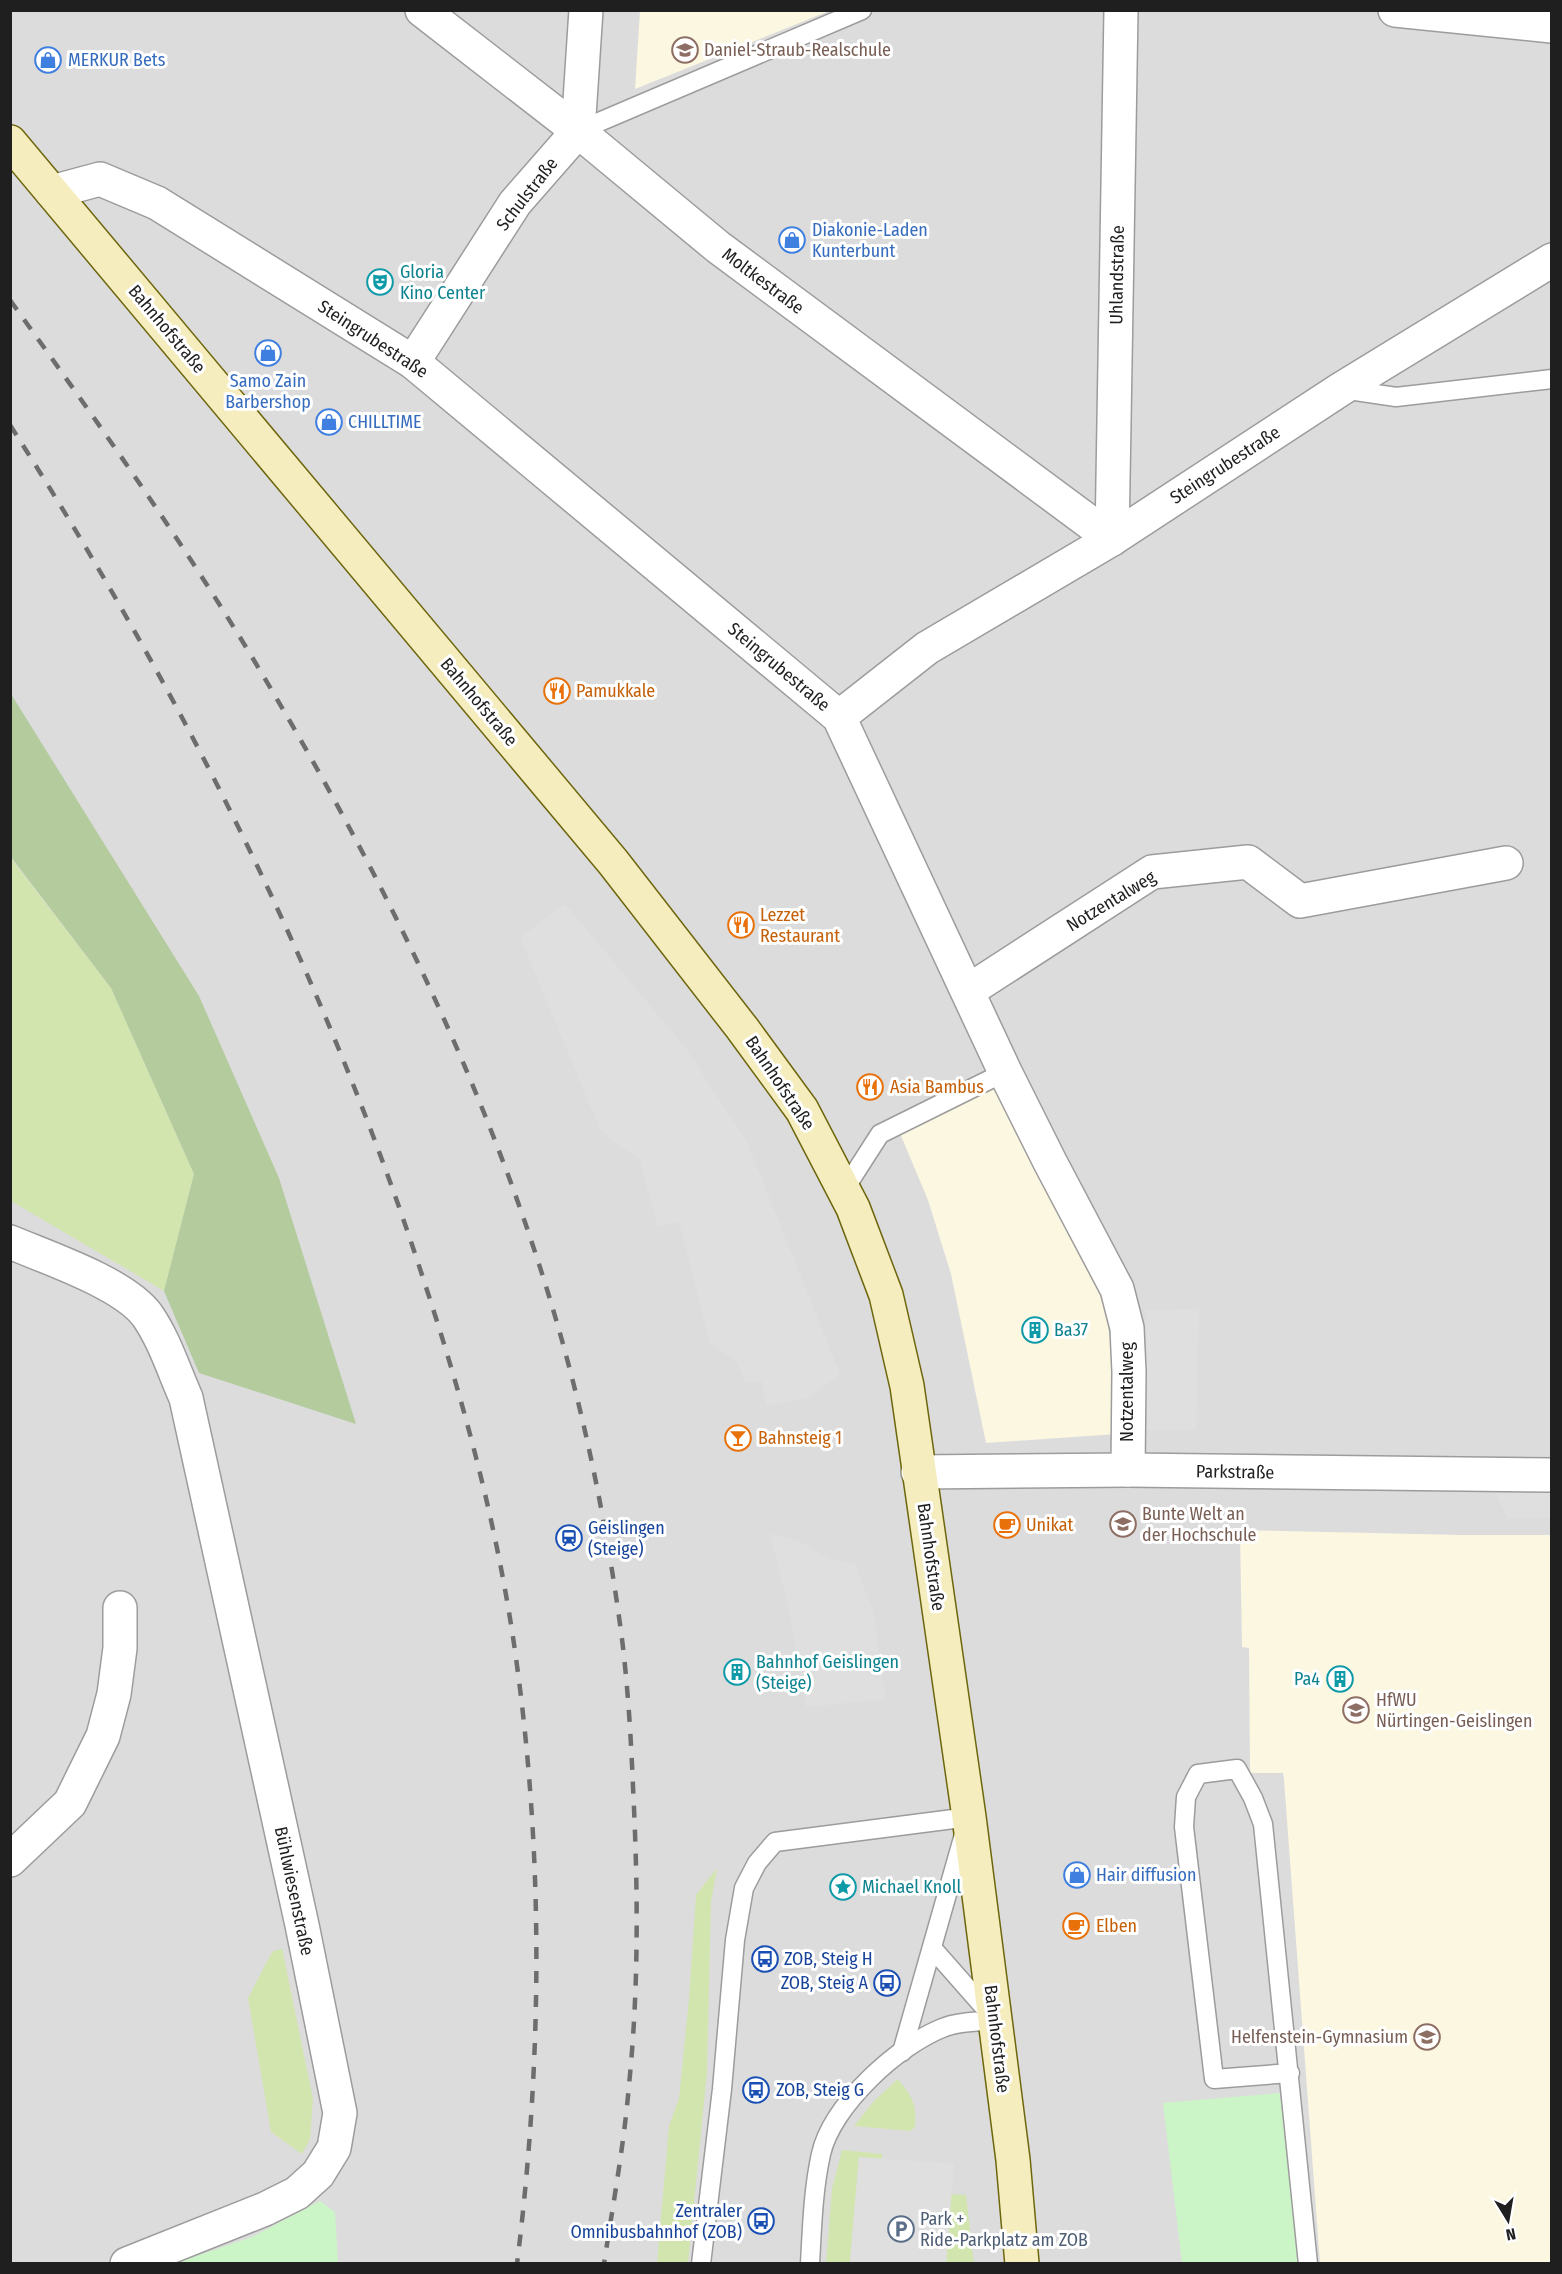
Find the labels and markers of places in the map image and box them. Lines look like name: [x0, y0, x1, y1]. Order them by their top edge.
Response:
school or university icon: Daniel-Straub-Realschule: [670, 35, 700, 65]
place label: Daniel-Straub-Realschule: [704, 39, 891, 61]
shop icon: MERKUR Bets: [33, 45, 63, 75]
place label: MERKUR Bets: [68, 49, 166, 71]
place label: Diakonie-Laden Kunterbunt: [812, 219, 928, 262]
shop icon: Diakonie-Laden Kunterbunt: [777, 225, 807, 255]
place label: Gloria Kino Center: [400, 261, 486, 304]
theatre icon: Gloria Kino Center: [365, 267, 395, 297]
shop icon: Samo Zain Barbershop: [253, 338, 283, 368]
place label: Samo Zain Barbershop: [225, 370, 311, 413]
shop icon: CHILLTIME: [314, 407, 344, 437]
place label: CHILLTIME: [348, 411, 422, 433]
restaurant icon: Pamukkale: [542, 676, 572, 706]
place label: Pamukkale: [576, 680, 655, 702]
place label: Lezzet Restaurant: [760, 904, 840, 947]
restaurant icon: Lezzet Restaurant: [726, 910, 756, 940]
restaurant icon: Asia Bambus: [855, 1072, 885, 1102]
place label: Asia Bambus: [890, 1076, 984, 1098]
building icon: Ba37: [1020, 1315, 1050, 1345]
place label: Ba37: [1054, 1319, 1088, 1341]
bar icon: Bahnsteig 1: [723, 1423, 753, 1453]
place label: Bahnsteig 1: [758, 1427, 842, 1449]
place label: Bunte Welt an der Hochschule: [1142, 1503, 1257, 1546]
school or university icon: Bunte Welt an der Hochschule: [1108, 1509, 1138, 1539]
cafe icon: Unikat: [992, 1510, 1022, 1540]
place label: Unikat: [1026, 1514, 1074, 1536]
place label: Geislingen (Steige): [588, 1517, 665, 1560]
station icon: Geislingen (Steige): [554, 1523, 584, 1553]
place label: Bahnhof Geislingen (Steige): [756, 1651, 899, 1694]
building icon: Bahnhof Geislingen (Steige): [722, 1657, 752, 1687]
building icon: Pa4: [1325, 1664, 1355, 1694]
place label: Pa4: [1294, 1668, 1320, 1690]
place label: HfWU Nürtingen-Geislingen: [1376, 1689, 1532, 1732]
school or university icon: HfWU Nürtingen-Geislingen: [1341, 1695, 1371, 1725]
shop icon: Hair diffusion: [1062, 1860, 1092, 1890]
place label: Hair diffusion: [1096, 1864, 1197, 1886]
place icon: Michael Knoll: [828, 1872, 858, 1902]
place label: Michael Knoll: [862, 1876, 961, 1898]
cafe icon: Elben: [1061, 1911, 1091, 1941]
place label: Elben: [1096, 1915, 1137, 1937]
bus stop icon: ZOB, Steig H: [750, 1944, 780, 1974]
place label: ZOB, Steig H: [784, 1948, 873, 1970]
bus stop icon: ZOB, Steig A: [872, 1968, 902, 1998]
place label: ZOB, Steig A: [781, 1972, 869, 1994]
school or university icon: Helfenstein-Gymnasium: [1412, 2022, 1442, 2052]
place label: Helfenstein-Gymnasium: [1231, 2026, 1408, 2048]
bus stop icon: ZOB, Steig G: [741, 2075, 771, 2105]
place label: ZOB, Steig G: [776, 2079, 864, 2101]
place label: Zentraler Omnibusbahnhof (ZOB): [570, 2200, 743, 2243]
bus stop icon: Zentraler Omnibusbahnhof (ZOB): [746, 2206, 776, 2236]
place label: Park + Ride-Parkplatz am ZOB: [920, 2208, 1088, 2251]
parking icon: Park + Ride-Parkplatz am ZOB: [886, 2214, 916, 2244]

